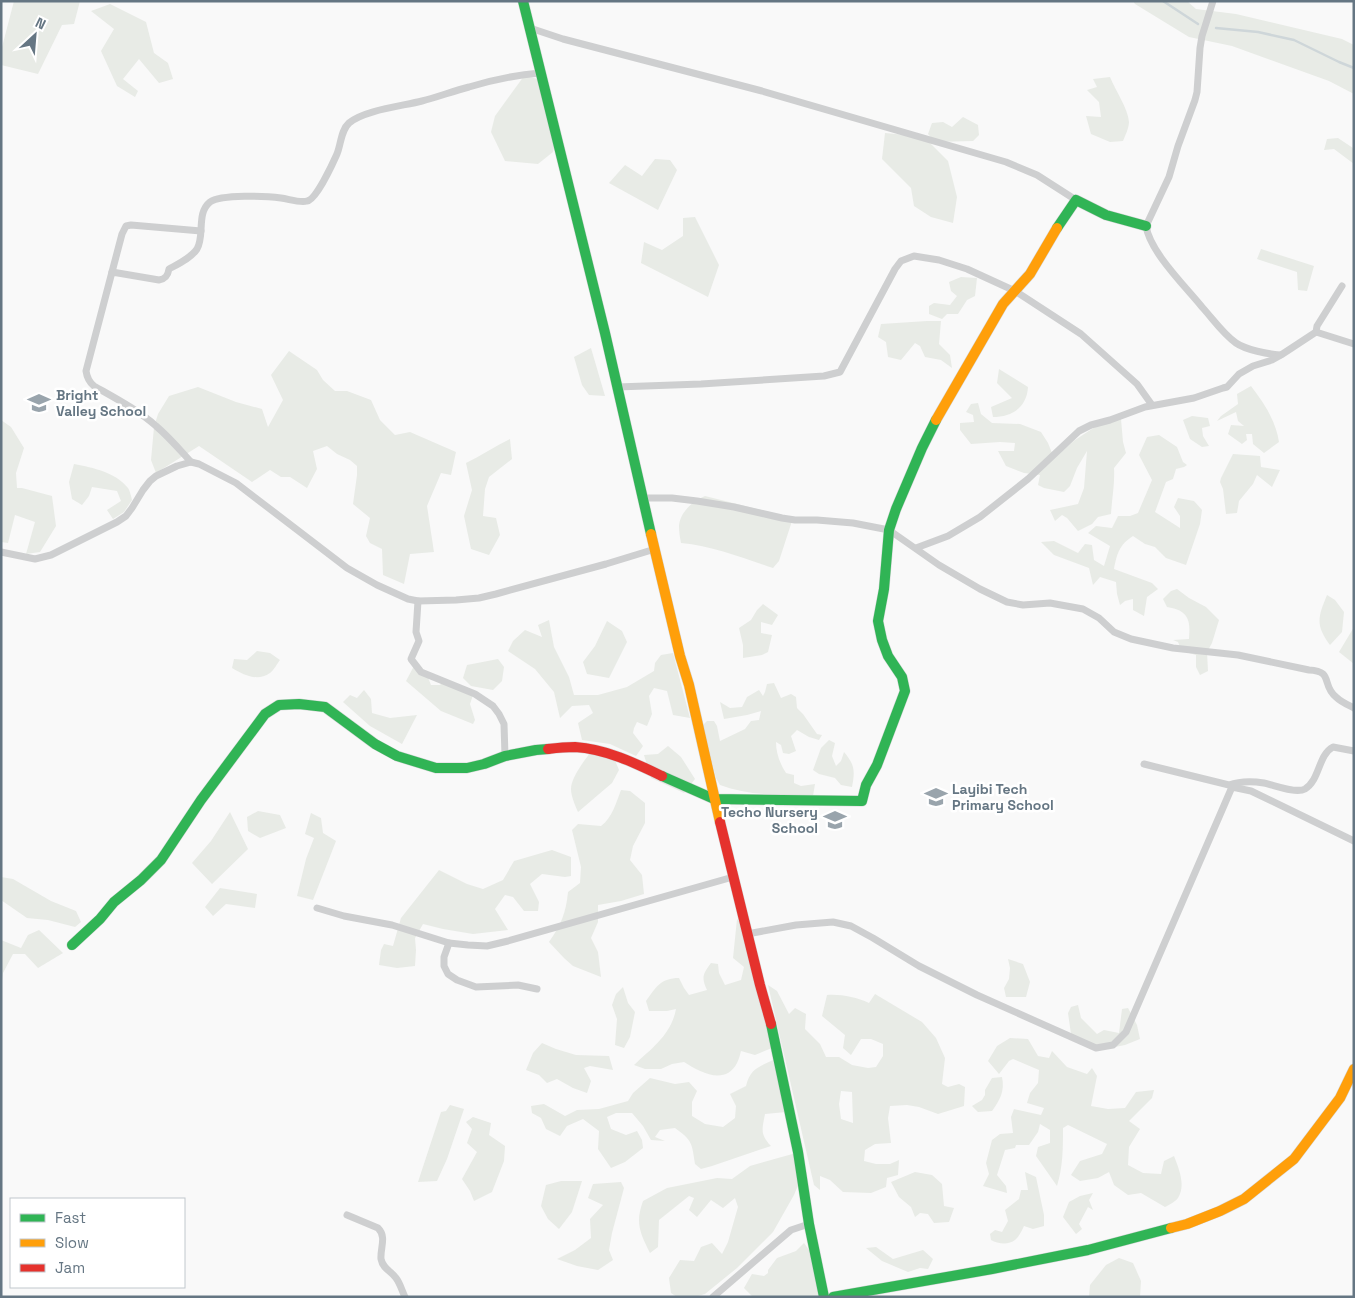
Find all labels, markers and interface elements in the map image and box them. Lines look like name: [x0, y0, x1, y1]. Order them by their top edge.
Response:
north arrow: [10, 10, 60, 60]
text: N: [33, 13, 49, 33]
place label: Bright Valley School: [56, 386, 146, 420]
school or university icon: Bright Valley School: [26, 390, 52, 416]
place label: Layibi Tech Primary School: [952, 780, 1054, 814]
school or university icon: Layibi Tech Primary School: [923, 784, 949, 810]
place label: Techo Nursery School: [721, 803, 818, 837]
school or university icon: Techo Nursery School: [822, 807, 848, 833]
legend: [10, 1198, 185, 1288]
text: Fast: [55, 1208, 86, 1227]
text: Slow: [55, 1233, 89, 1252]
text: Jam: [55, 1258, 85, 1277]

